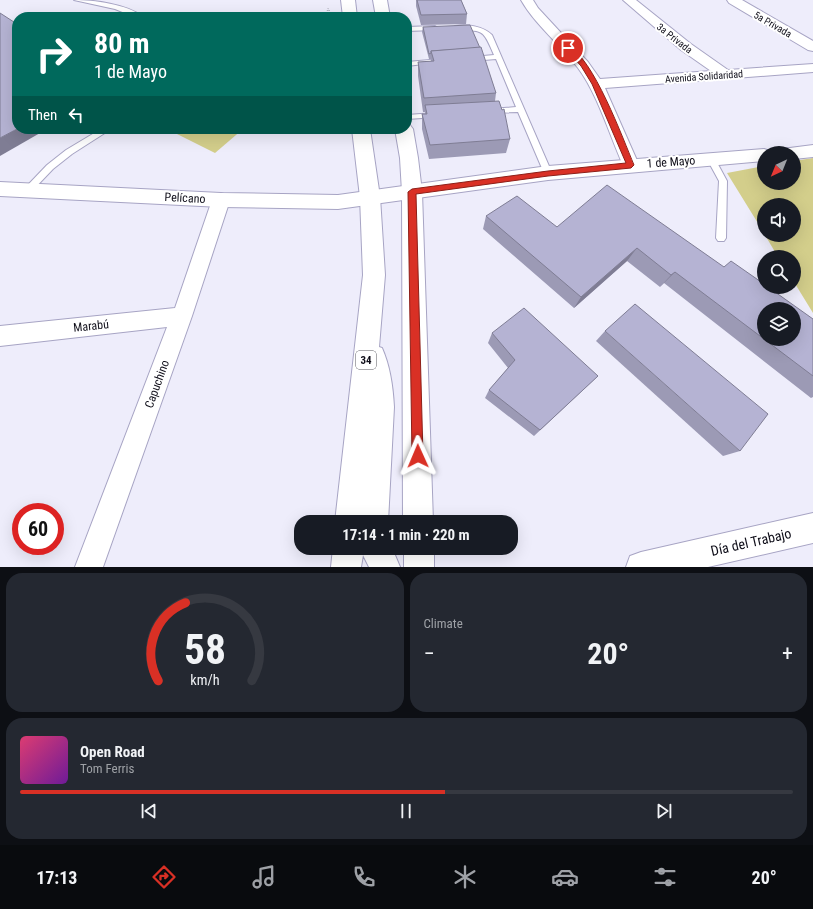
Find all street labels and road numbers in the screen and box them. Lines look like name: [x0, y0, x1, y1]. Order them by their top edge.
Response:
street label: 5a Privada: [752, 9, 794, 40]
street label: 3a Privada: [655, 21, 695, 56]
street label: Avenida Solidaridad: [665, 68, 743, 85]
street label: 1 de Mayo: [646, 153, 696, 171]
street label: Pelícano: [164, 190, 206, 206]
street label: Marabú: [73, 317, 110, 335]
road number: 34: [356, 351, 376, 369]
street label: Capuchino: [142, 358, 172, 410]
street label: Día del Trabajo: [709, 525, 793, 559]

